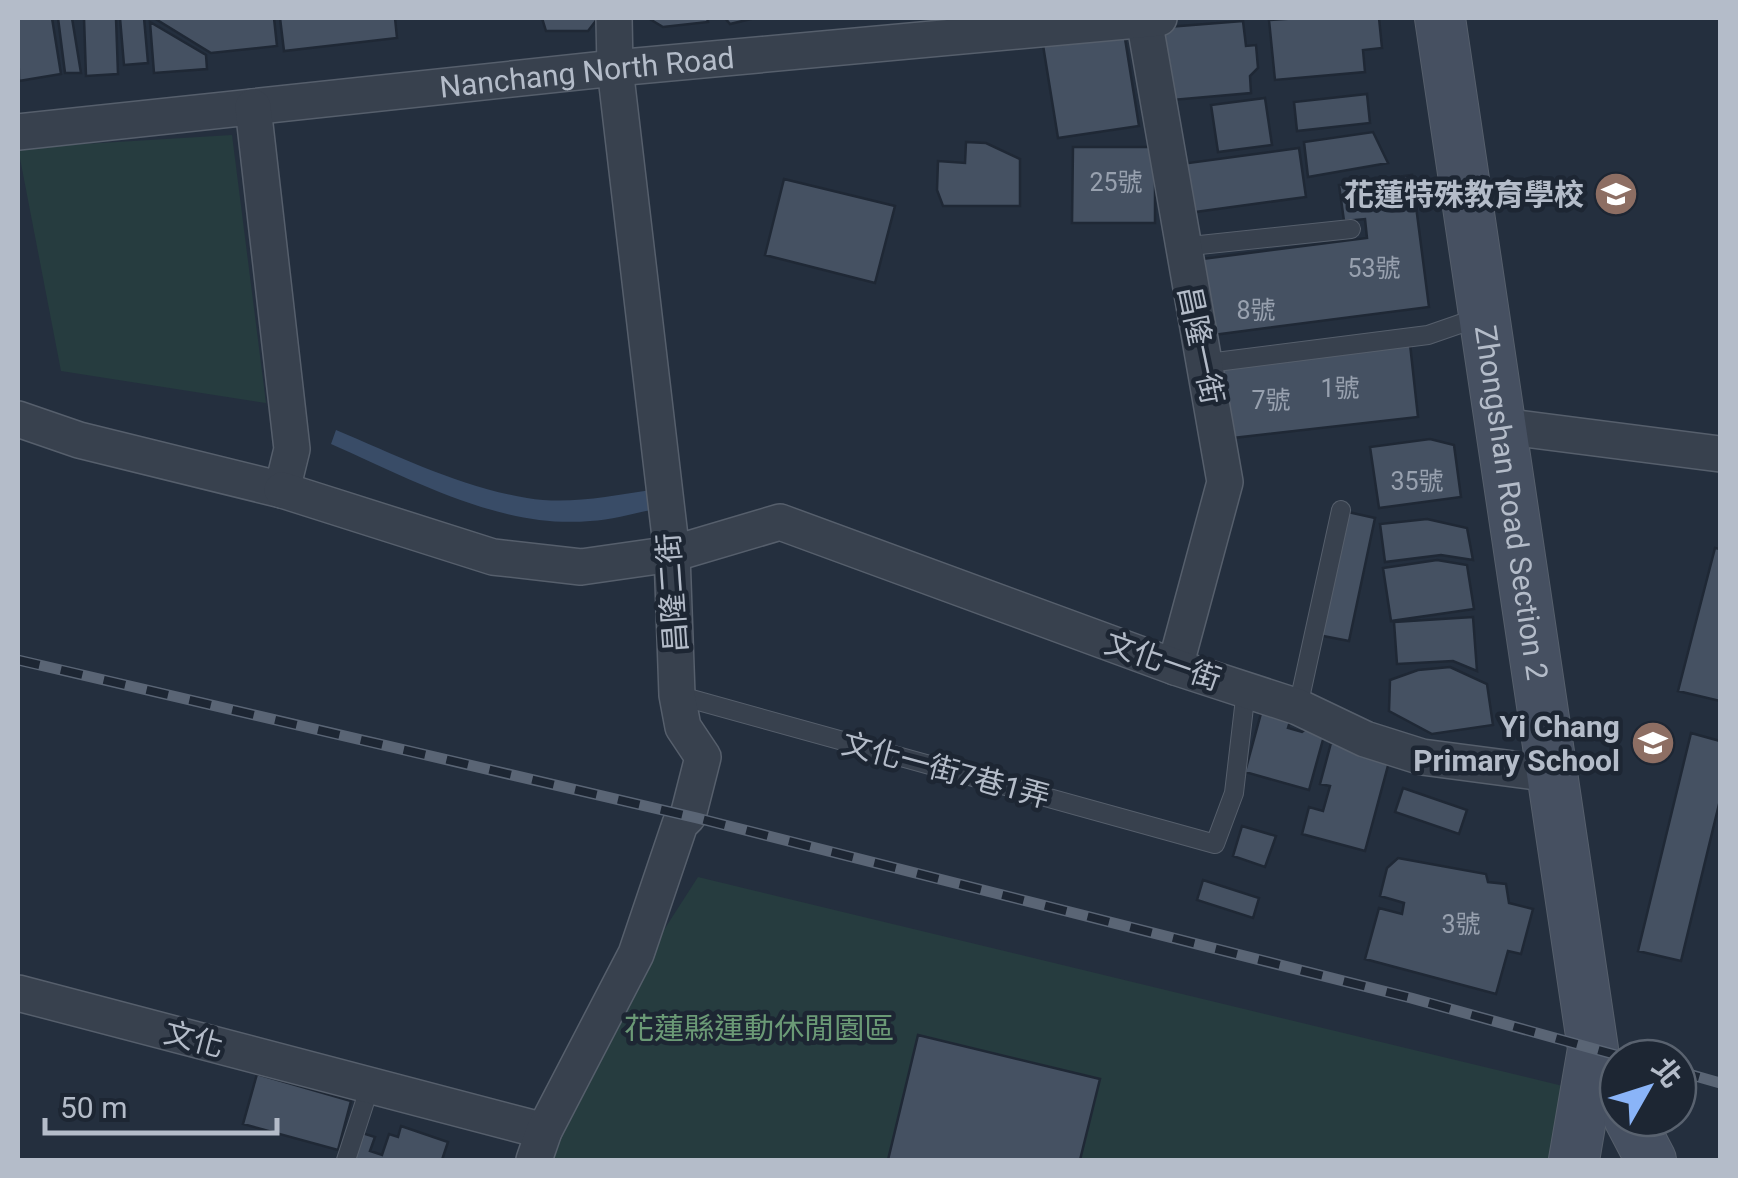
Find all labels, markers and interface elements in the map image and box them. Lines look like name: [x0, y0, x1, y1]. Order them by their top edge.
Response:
street label: Nanchang North Road: [438, 40, 736, 104]
house number: 25號: [1089, 168, 1143, 197]
school or university icon: 花蓮特殊教育學校: [1593, 171, 1639, 217]
place label: 花蓮特殊教育學校: [1344, 177, 1584, 212]
house number: 53號: [1347, 254, 1401, 283]
street label: 昌隆一街: [1171, 283, 1231, 407]
house number: 8號: [1236, 296, 1276, 325]
street label: Zhongshan Road Section 2: [1468, 323, 1556, 682]
house number: 1號: [1320, 374, 1360, 403]
house number: 7號: [1251, 386, 1291, 415]
house number: 35號: [1390, 467, 1444, 496]
street label: 昌隆二街: [650, 532, 694, 654]
street label: 文化一街: [1101, 625, 1225, 697]
place label: Yi Chang Primary School: [1413, 709, 1620, 778]
school or university icon: Yi Chang Primary School: [1630, 720, 1676, 766]
street label: 文化一街7巷1弄: [838, 725, 1054, 815]
house number: 3號: [1441, 910, 1481, 939]
park label: 花蓮縣運動休閒園區: [624, 1011, 894, 1046]
street label: 文化: [160, 1014, 228, 1064]
north arrow: [1598, 1038, 1698, 1138]
text: 北: [1645, 1051, 1689, 1094]
scale bar: [45, 1073, 278, 1135]
text: 50 m: [60, 1090, 127, 1125]

